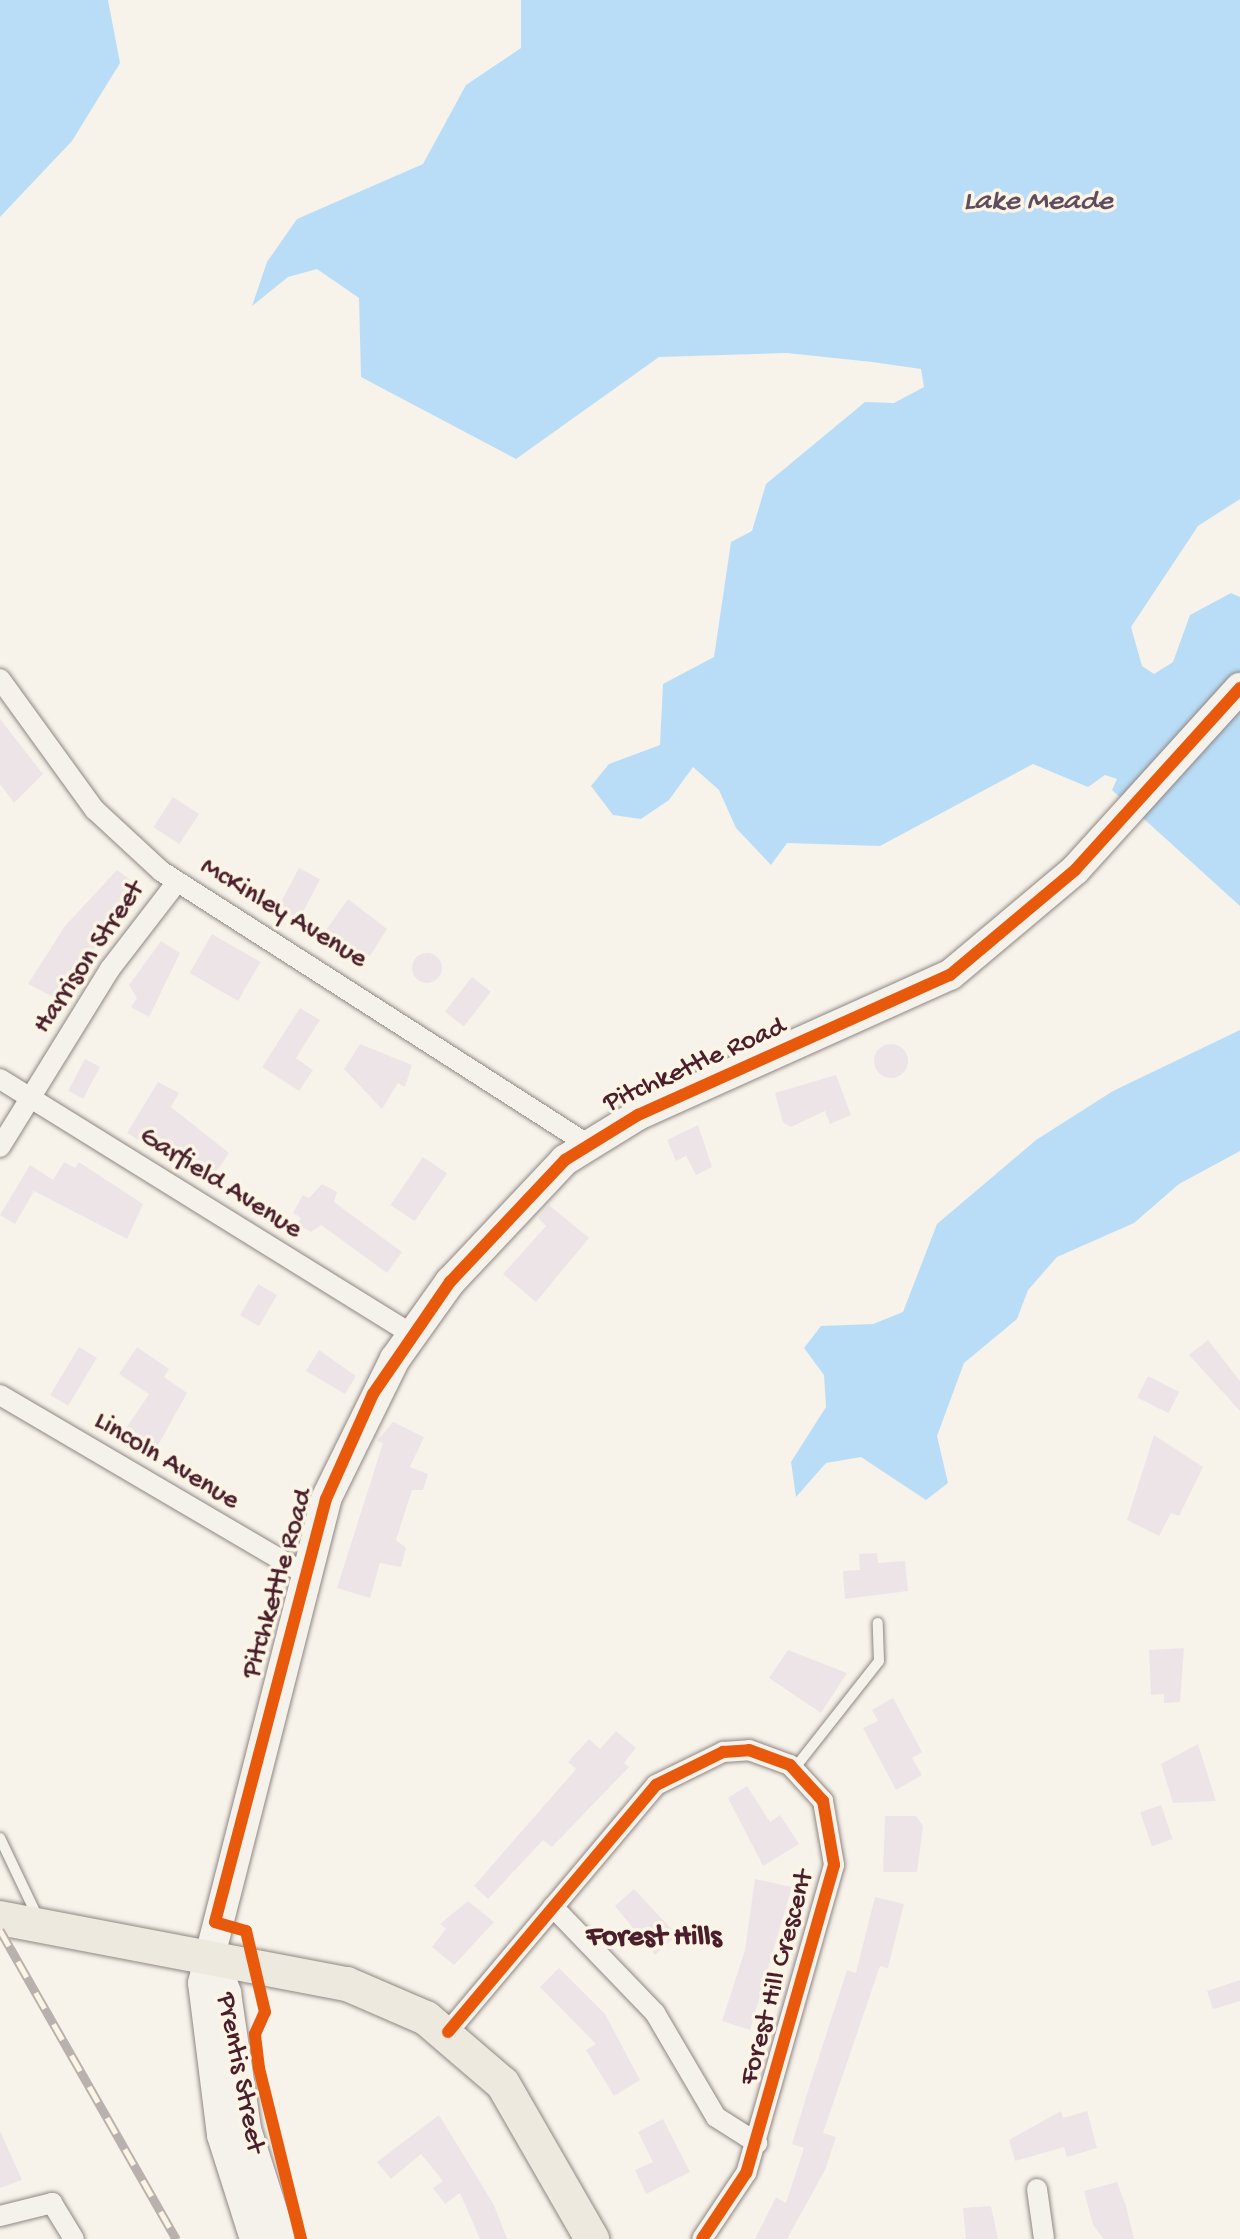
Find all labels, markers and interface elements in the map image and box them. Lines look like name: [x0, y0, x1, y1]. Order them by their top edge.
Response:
water label: Lake Meade: [963, 185, 1113, 221]
street label: McKinley Avenue: [193, 851, 373, 977]
street label: Harrison Street: [27, 875, 153, 1041]
street label: Pitchkettle Road: [599, 1011, 791, 1121]
street label: Garfield Avenue: [132, 1121, 308, 1247]
street label: Lincoln Avenue: [87, 1405, 245, 1519]
street label: Pitchkettle Road: [236, 1485, 322, 1683]
street label: Forest Hill Crescent: [733, 1867, 823, 2089]
district label: Forest Hills: [586, 1921, 722, 1957]
street label: Prentis Street: [207, 1990, 271, 2156]

